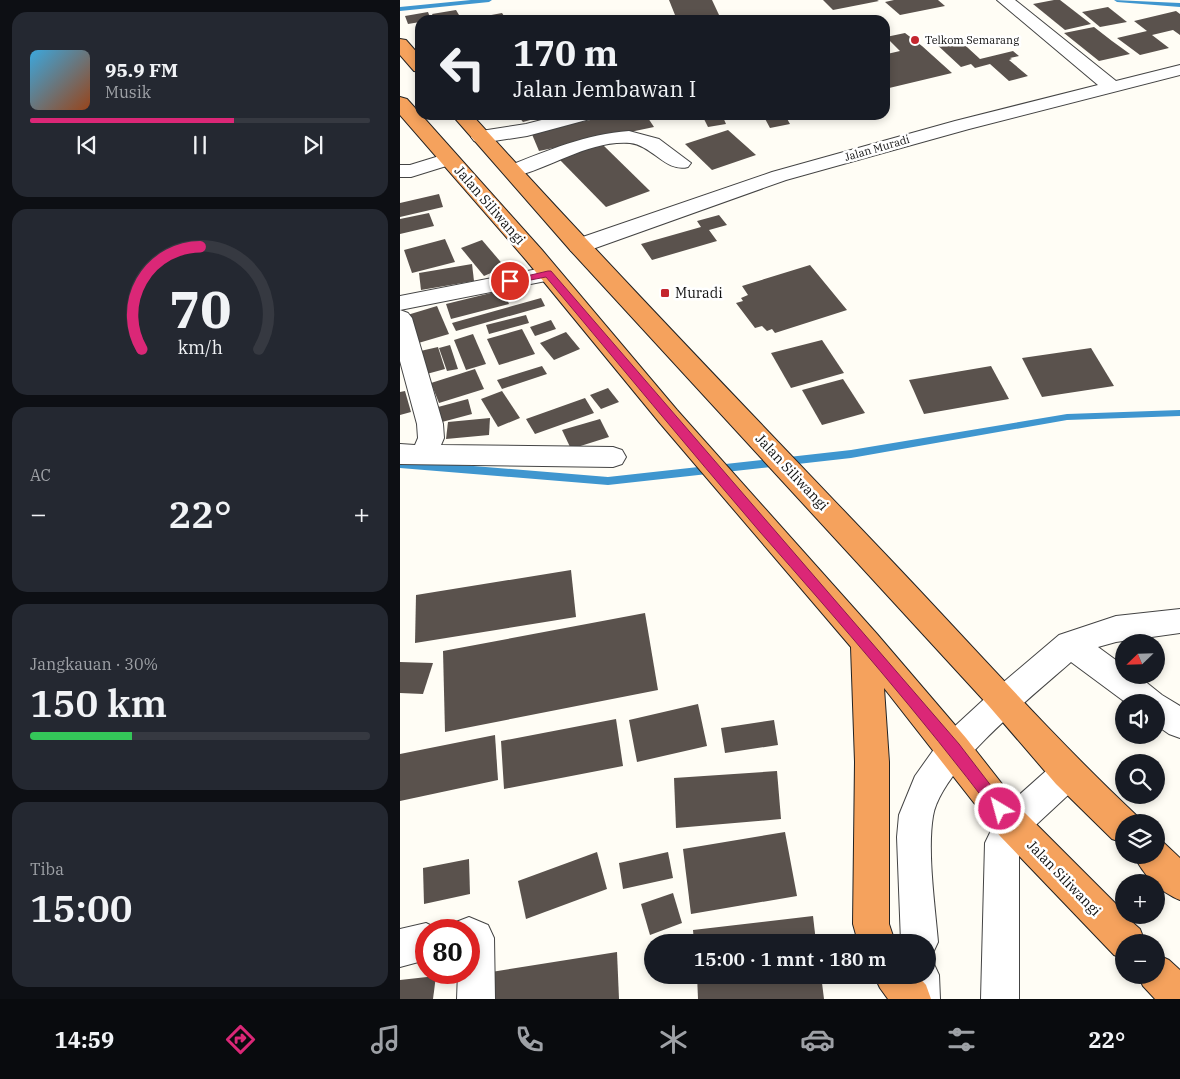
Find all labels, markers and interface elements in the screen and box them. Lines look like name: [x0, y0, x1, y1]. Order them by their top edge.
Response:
text: 170 m: [513, 30, 618, 76]
place label: Telkom Semarang: [925, 33, 1019, 47]
marker: Telkom Semarang: [909, 34, 921, 46]
icon: left: [430, 35, 495, 100]
text: 95.9 FM: [105, 58, 178, 82]
text: Jalan Jembawan I: [513, 74, 696, 103]
text: Musik: [105, 82, 151, 102]
icon: previous: [73, 131, 101, 159]
icon: pause: [186, 131, 214, 159]
icon: next: [299, 131, 327, 159]
street label: Jalan Muradi: [843, 132, 912, 164]
street label: Jalan Siliwangi: [451, 162, 529, 248]
pin: [489, 260, 531, 302]
icon: arrive: [496, 267, 524, 295]
text: 70: [169, 275, 231, 342]
place label: Muradi: [675, 284, 723, 302]
marker: Muradi: [659, 287, 671, 299]
text: km/h: [177, 336, 223, 359]
street label: Jalan Siliwangi: [752, 430, 832, 514]
text: AC: [30, 465, 51, 485]
text: 22°: [168, 489, 232, 538]
text: −: [30, 495, 47, 532]
text: +: [353, 495, 370, 532]
north arrow: [1115, 634, 1165, 684]
map controls: [1115, 634, 1165, 984]
text: Jangkauan · 30%: [30, 654, 158, 674]
text: 150 km: [30, 678, 167, 727]
button: sound: [1115, 694, 1165, 744]
button: search: [1115, 754, 1165, 804]
position arrow: [973, 782, 1025, 834]
button: layers: [1115, 814, 1165, 864]
street label: Jalan Siliwangi: [1023, 836, 1105, 920]
text: Tiba: [30, 859, 64, 879]
button: +: [1115, 874, 1165, 924]
text: 15:00: [30, 883, 133, 932]
speed limit sign: 80: [415, 919, 480, 984]
button: −: [1115, 934, 1165, 984]
text: 15:00 · 1 mnt · 180 m: [694, 947, 886, 971]
icon: directions: [223, 1022, 258, 1057]
icon: music: [368, 1022, 403, 1057]
icon: phone: [512, 1022, 547, 1057]
icon: climate: [656, 1022, 691, 1057]
icon: car: [800, 1022, 835, 1057]
icon: filters: [944, 1022, 979, 1057]
text: 14:59: [55, 1025, 114, 1054]
text: 22°: [1089, 1025, 1125, 1054]

